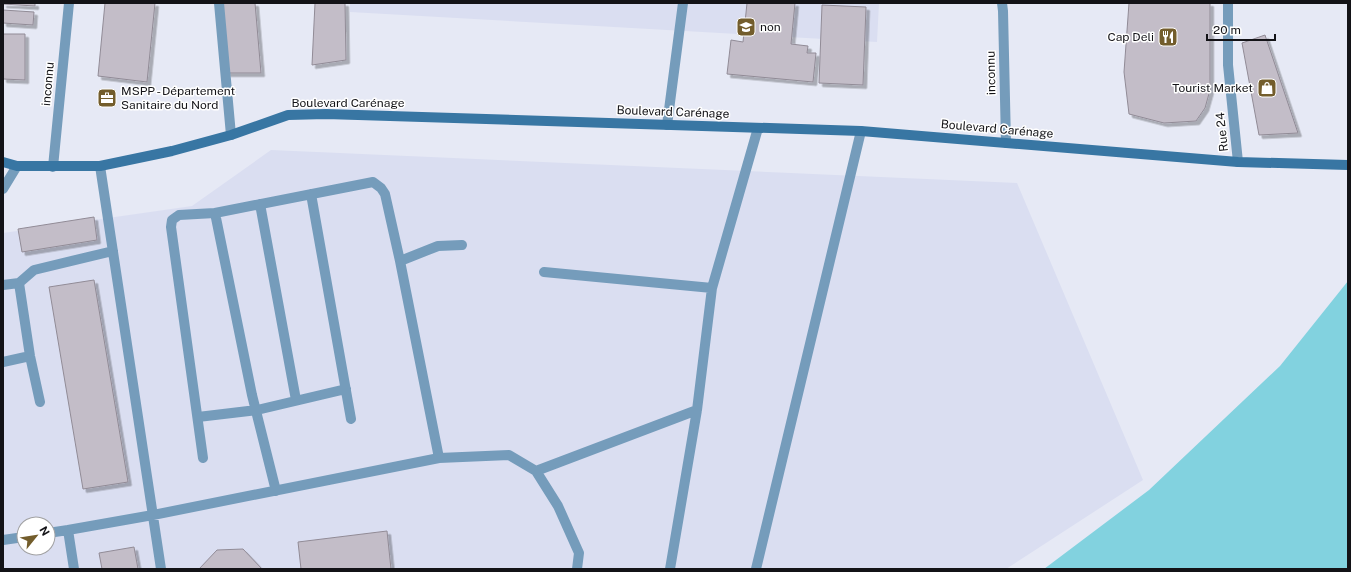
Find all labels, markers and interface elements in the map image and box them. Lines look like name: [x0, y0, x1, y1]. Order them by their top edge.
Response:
school or university icon: non: [735, 16, 757, 38]
scale bar: [1207, 16, 1275, 42]
place label: non: [760, 20, 781, 34]
text: 20 m: [1213, 23, 1241, 37]
restaurant icon: Cap Deli: [1157, 26, 1179, 48]
place label: Cap Deli: [1108, 30, 1154, 44]
street label: inconnu: [984, 51, 998, 95]
street label: inconnu: [39, 61, 57, 107]
shop icon: Tourist Market: [1256, 77, 1278, 99]
place label: Tourist Market: [1172, 81, 1253, 95]
place label: MSPP - Département Sanitaire du Nord: [121, 84, 235, 112]
office icon: MSPP - Département Sanitaire du Nord: [96, 87, 118, 109]
street label: Boulevard Carénage: [292, 96, 405, 110]
street label: Boulevard Carénage: [616, 103, 730, 121]
street label: Rue 24: [1213, 111, 1231, 152]
street label: Boulevard Carénage: [940, 117, 1054, 141]
north arrow: [16, 516, 56, 556]
text: N: [37, 524, 52, 538]

